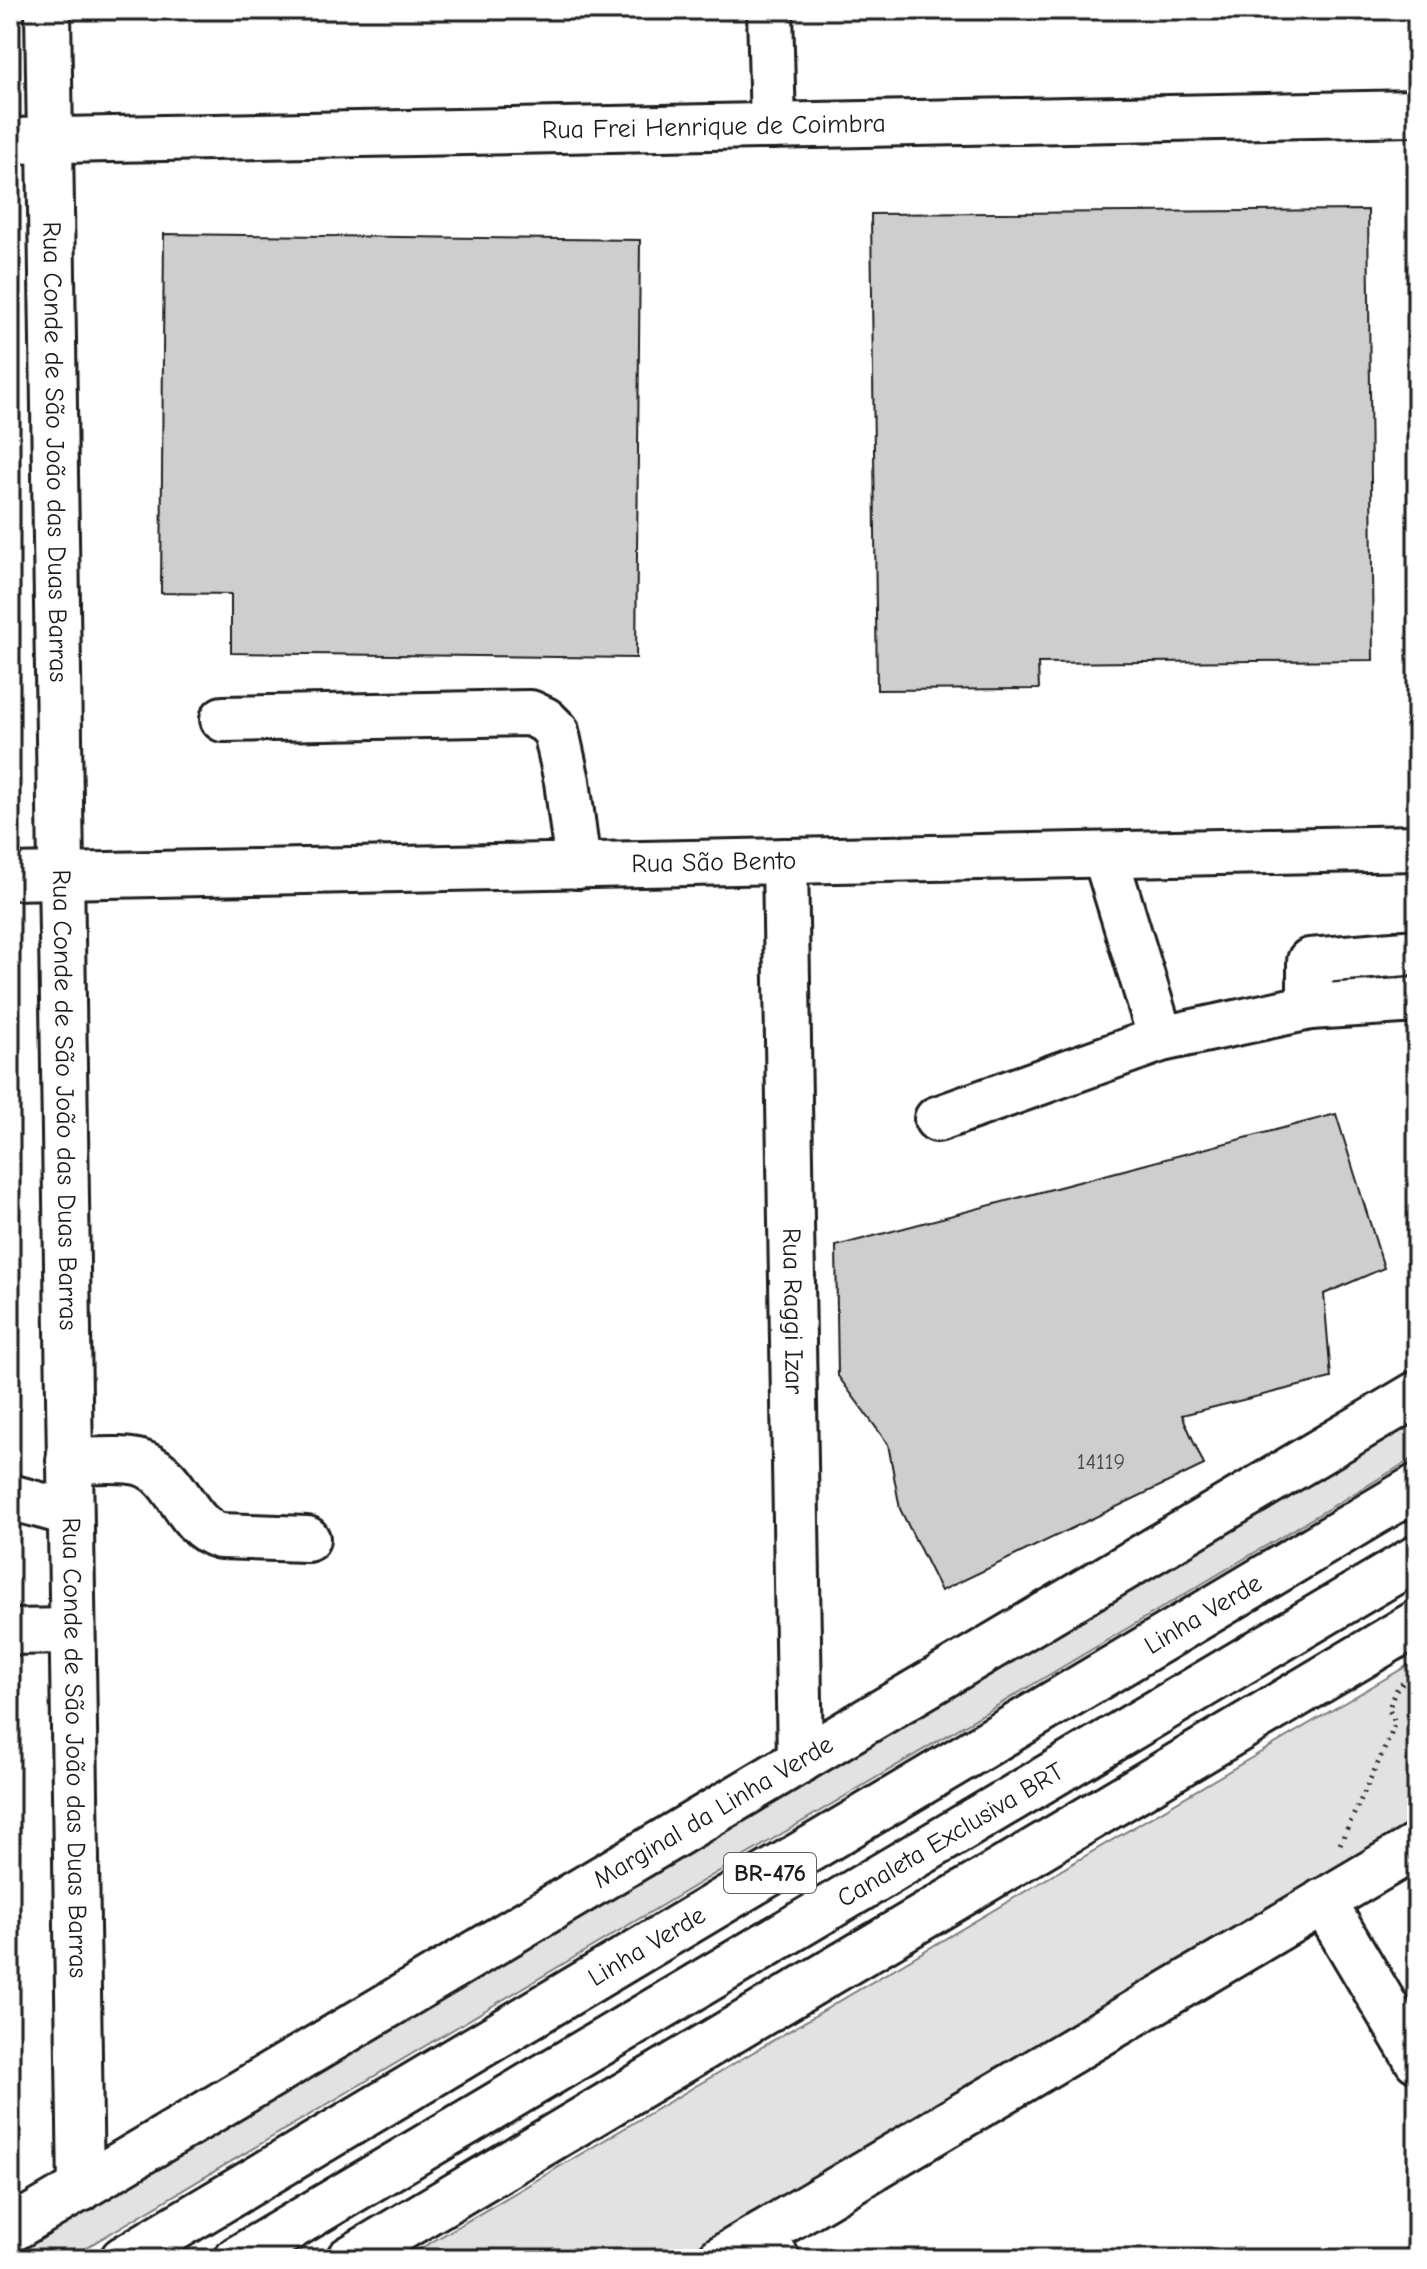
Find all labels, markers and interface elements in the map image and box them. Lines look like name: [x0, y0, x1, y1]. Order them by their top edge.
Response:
street label: Rua Frei Henrique de Coimbra: [542, 109, 886, 145]
street label: Rua Conde de São João das Duas Barras: [36, 221, 73, 683]
street label: Rua São Bento: [631, 846, 797, 879]
street label: Rua Conde de São João das Duas Barras: [46, 869, 83, 1331]
street label: Rua Raggi Izar: [776, 1228, 809, 1395]
house number: 14119: [1077, 1449, 1125, 1475]
street label: Rua Conde de São João das Duas Barras: [56, 1517, 93, 1979]
street label: Linha Verde: [1139, 1568, 1267, 1661]
street label: Marginal da Linha Verde: [588, 1729, 839, 1895]
street label: Canaleta Exclusiva BRT: [832, 1756, 1070, 1914]
road number: BR-476: [724, 1853, 816, 1893]
street label: Linha Verde: [583, 1900, 711, 1993]

